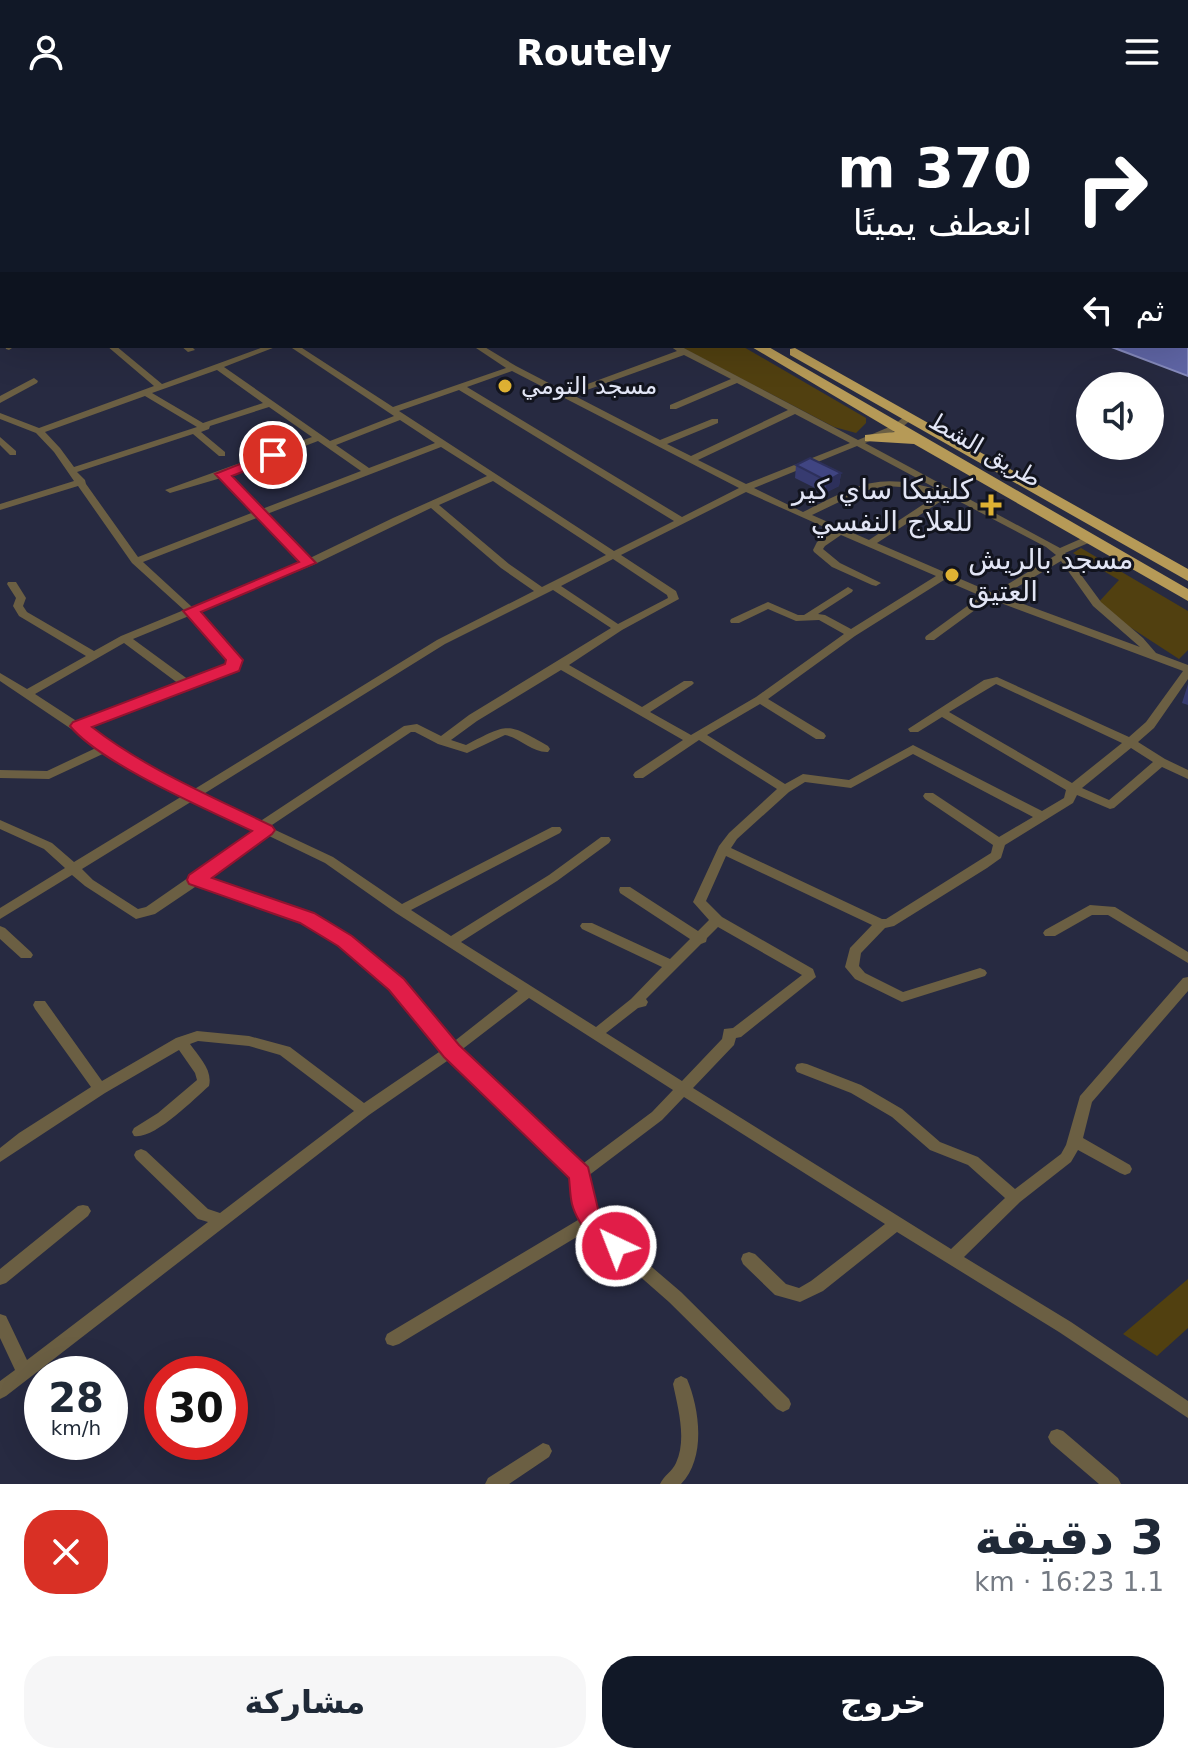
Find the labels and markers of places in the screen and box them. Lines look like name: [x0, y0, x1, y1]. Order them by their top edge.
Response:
place label: مسجد التومي: [521, 372, 657, 400]
marker: مسجد التومي: [496, 377, 514, 395]
pin: [239, 421, 307, 489]
place label: كلينيكا ساي كير للعلاج النفسي: [790, 473, 974, 539]
marker: كلينيكا ساي كير للعلاج النفسي: [980, 494, 1002, 516]
place label: مسجد بالريش العتيق: [968, 543, 1133, 608]
marker: مسجد بالريش العتيق: [943, 566, 961, 584]

